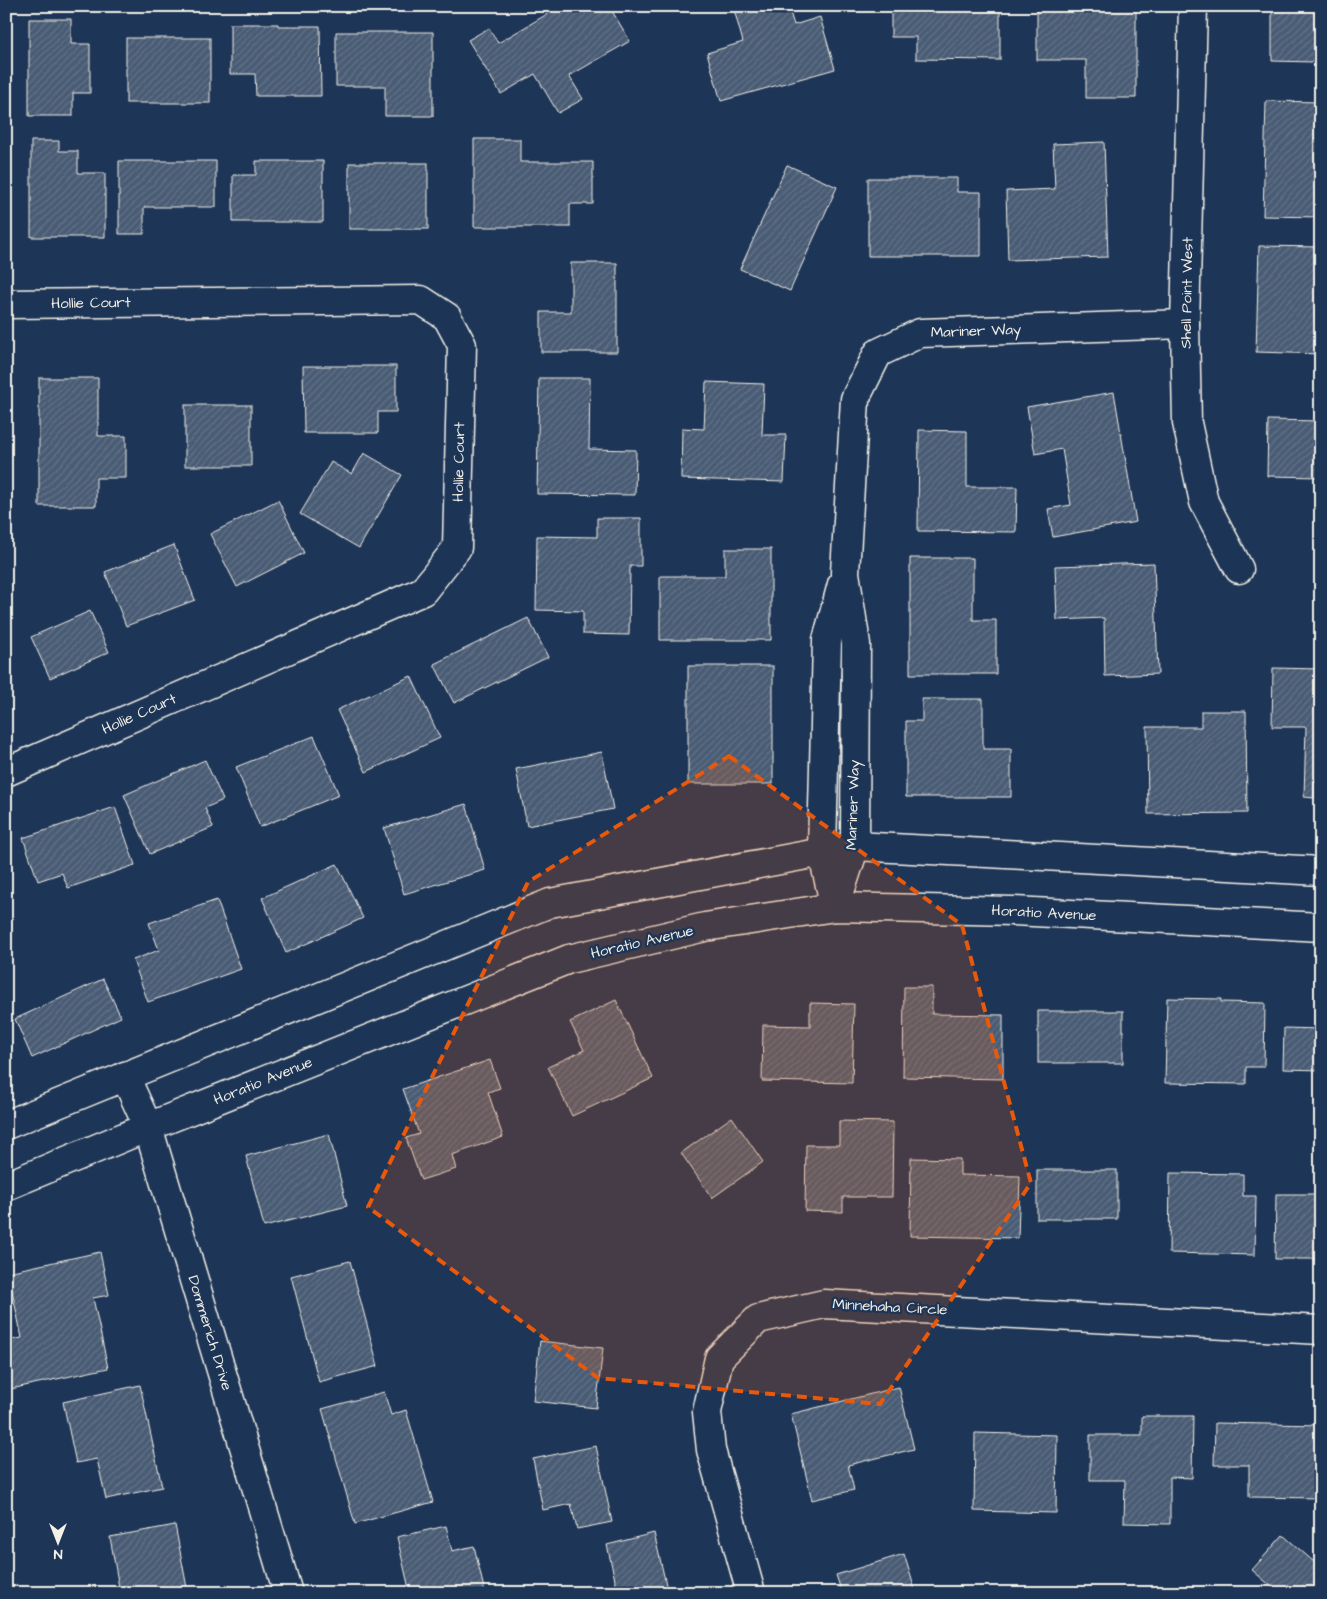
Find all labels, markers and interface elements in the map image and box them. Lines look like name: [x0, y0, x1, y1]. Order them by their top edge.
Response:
street label: Shell Point West: [1176, 237, 1198, 349]
street label: Hollie Court: [51, 292, 131, 314]
street label: Mariner Way: [930, 319, 1022, 344]
street label: Hollie Court: [448, 422, 470, 502]
street label: Hollie Court: [98, 688, 180, 740]
street label: Mariner Way: [841, 759, 866, 851]
street label: Horatio Avenue: [991, 900, 1097, 926]
street label: Horatio Avenue: [589, 920, 695, 964]
street label: Horatio Avenue: [210, 1052, 316, 1110]
street label: Dommerich Drive: [183, 1273, 237, 1393]
street label: Minnehaha Circle: [832, 1294, 948, 1320]
north arrow: [32, 1516, 82, 1566]
text: N: [53, 1544, 62, 1564]

